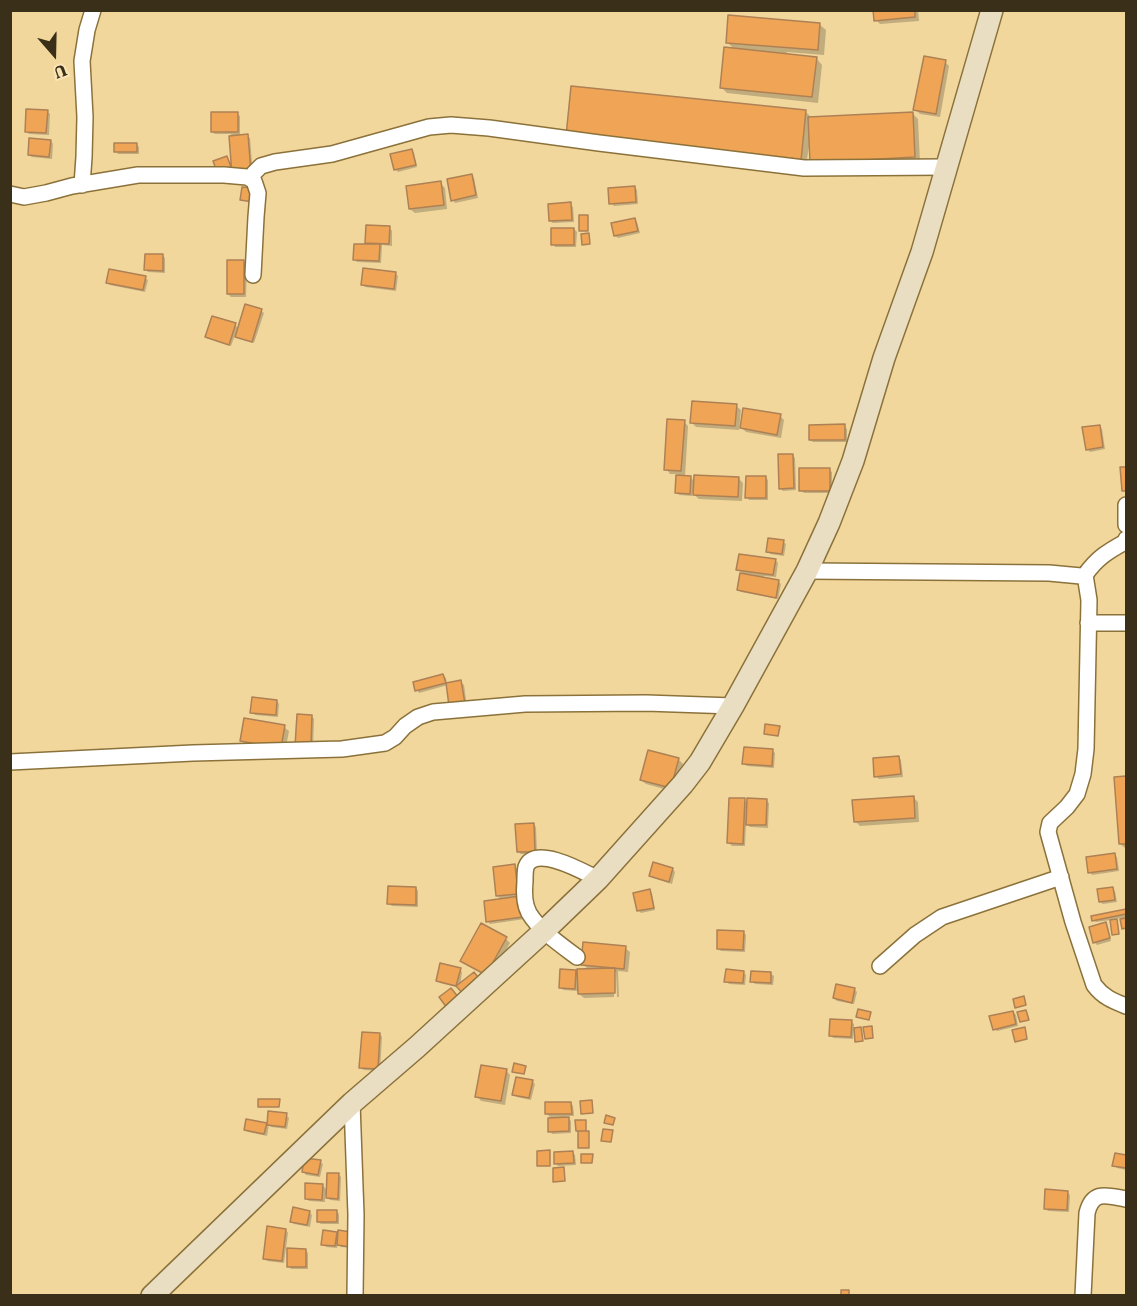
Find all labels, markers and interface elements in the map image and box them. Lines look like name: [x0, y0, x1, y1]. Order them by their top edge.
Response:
north arrow: [24, 24, 84, 84]
text: U: [51, 60, 69, 82]

